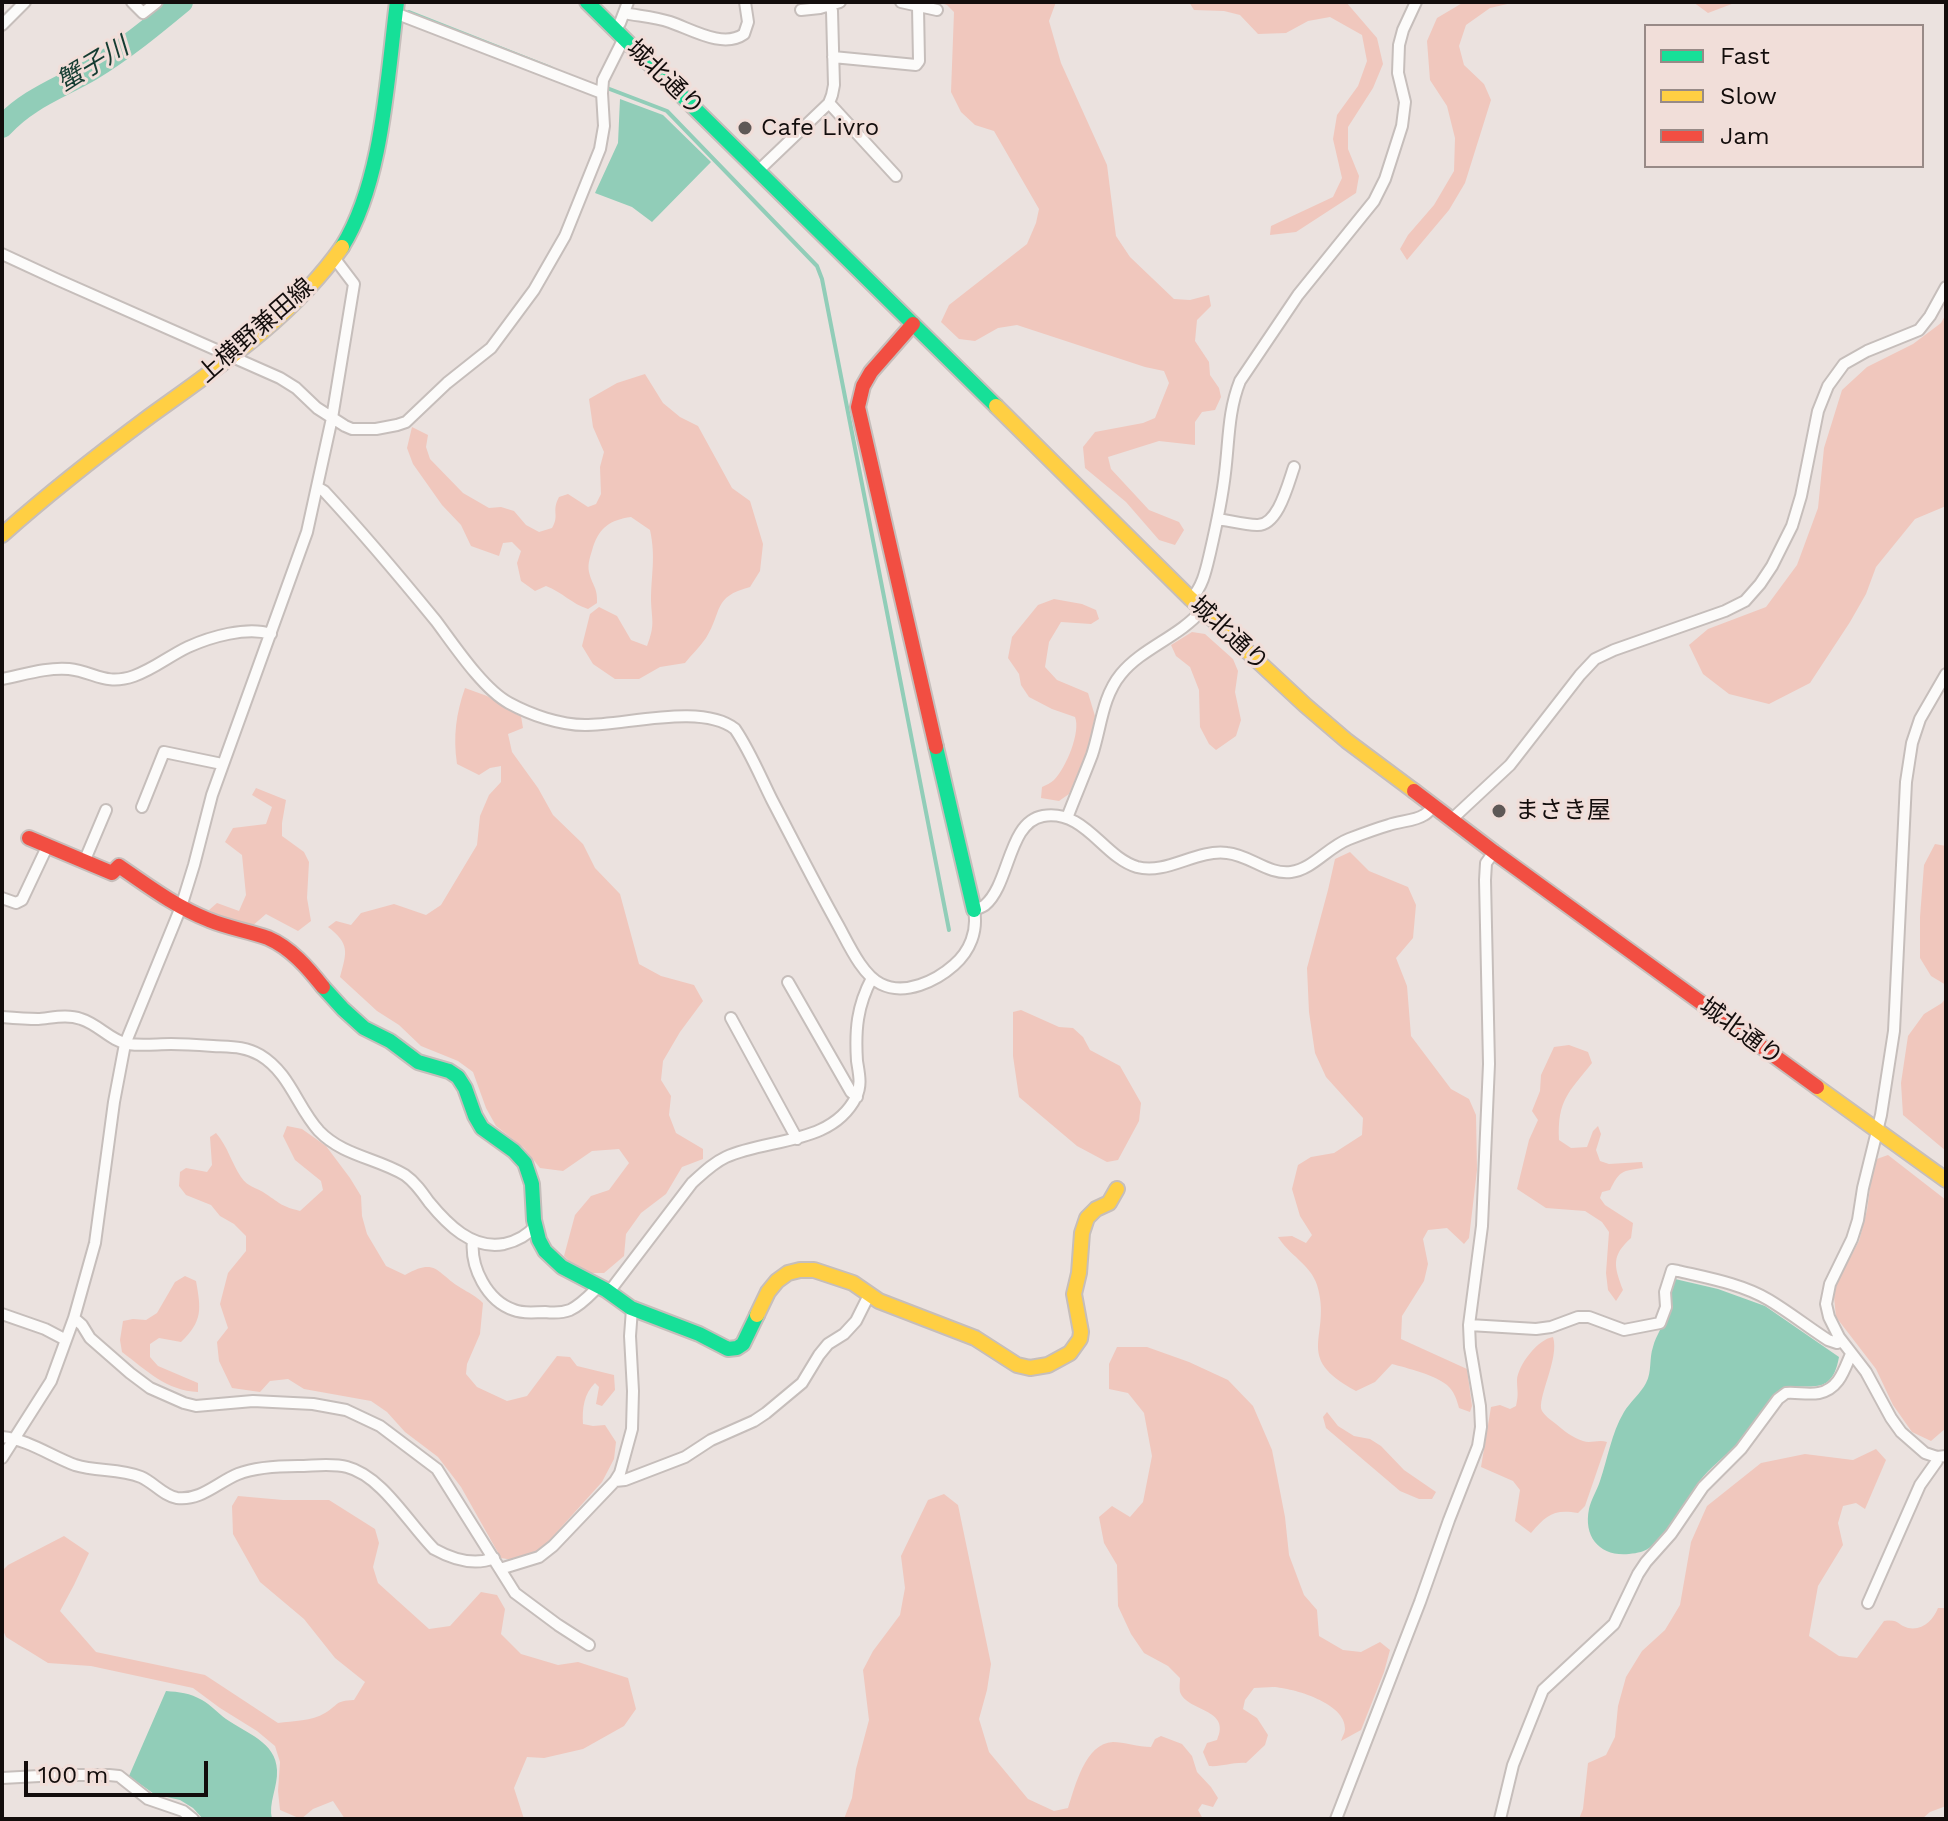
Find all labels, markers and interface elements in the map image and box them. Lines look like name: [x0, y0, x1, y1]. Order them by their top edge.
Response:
legend: [1644, 24, 1924, 168]
water label: 蟹子川: [52, 32, 134, 98]
street label: 城北通り: [620, 34, 710, 122]
text: Fast: [1720, 42, 1770, 70]
text: Slow: [1720, 82, 1777, 110]
place label: Cafe Livro: [761, 114, 879, 142]
marker: Cafe Livro: [736, 119, 754, 137]
text: Jam: [1720, 122, 1770, 150]
street label: 上横野兼田線: [192, 273, 320, 389]
street label: 城北通り: [1184, 591, 1274, 677]
place label: まさき屋: [1515, 797, 1611, 825]
marker: まさき屋: [1490, 802, 1508, 820]
street label: 城北通り: [1694, 992, 1788, 1072]
scale bar: [28, 1745, 212, 1795]
text: 100 m: [38, 1761, 108, 1789]

